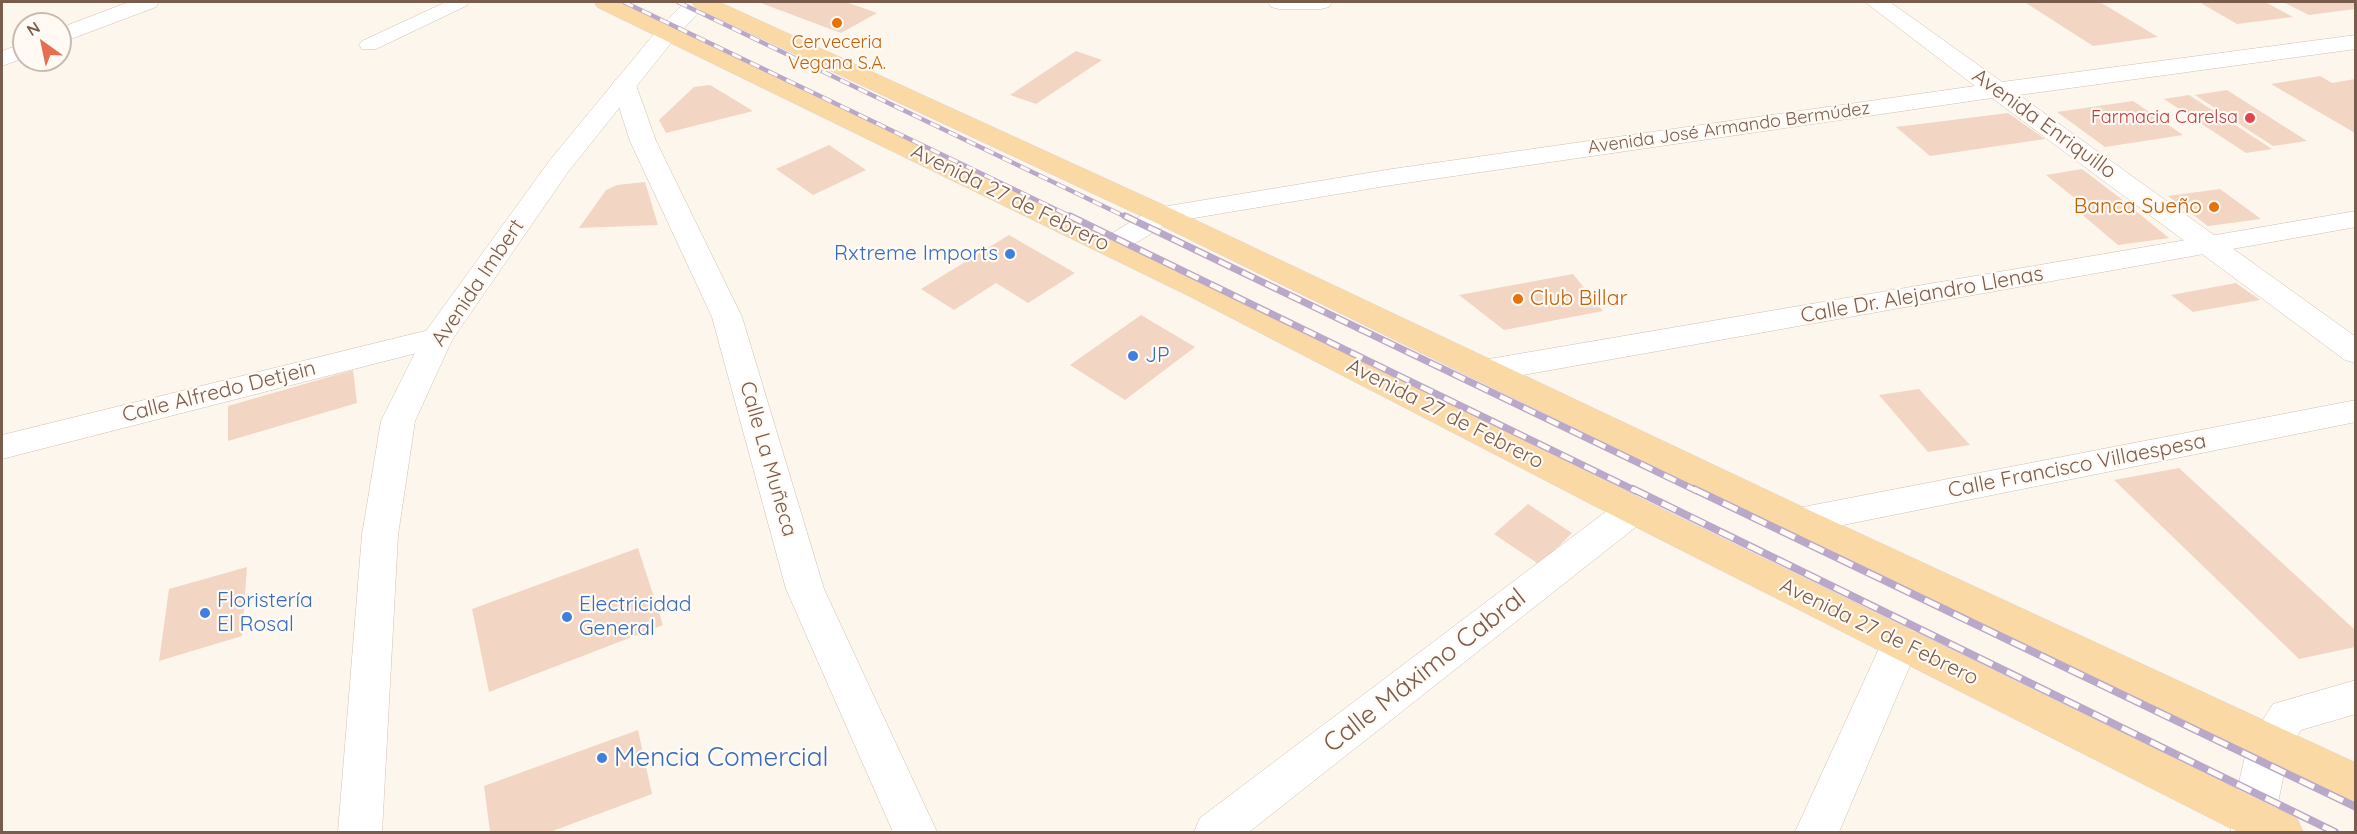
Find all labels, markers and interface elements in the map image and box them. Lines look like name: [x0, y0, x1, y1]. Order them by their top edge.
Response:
north arrow: [12, 12, 72, 72]
marker: Cerveceria Vegana S.A.: [830, 16, 844, 30]
text: N: [23, 17, 44, 40]
place label: Cerveceria Vegana S.A.: [788, 32, 886, 74]
street label: Avenida Enriquillo: [1967, 63, 2121, 185]
street label: Avenida José Armando Bermúdez: [1587, 98, 1871, 158]
place label: Farmacia Carelsa: [2091, 107, 2238, 129]
marker: Farmacia Carelsa: [2243, 111, 2257, 125]
street label: Avenida 27 de Febrero: [907, 139, 1113, 257]
place label: Banca Sueño: [2074, 194, 2202, 220]
marker: Banca Sueño: [2207, 200, 2221, 214]
street label: Avenida Imbert: [426, 215, 530, 351]
place label: Rxtreme Imports: [834, 241, 998, 267]
marker: Rxtreme Imports: [1003, 247, 1017, 261]
street label: Calle Dr. Alejandro Llenas: [1799, 261, 2045, 329]
place label: Club Billar: [1530, 286, 1627, 312]
marker: Club Billar: [1511, 292, 1525, 306]
place label: JP: [1145, 343, 1170, 369]
marker: JP: [1126, 349, 1140, 363]
street label: Avenida 27 de Febrero: [1342, 353, 1548, 475]
street label: Calle Alfredo Detjein: [120, 356, 318, 428]
street label: Calle La Muñeca: [734, 379, 802, 539]
street label: Calle Francisco Villaespesa: [1946, 429, 2208, 503]
street label: Avenida 27 de Febrero: [1776, 573, 1982, 691]
street label: Calle Máximo Cabral: [1318, 582, 1532, 760]
place label: Floristería El Rosal: [217, 588, 313, 638]
place label: Electricidad General: [579, 592, 692, 642]
marker: Floristería El Rosal: [198, 606, 212, 620]
marker: Electricidad General: [560, 610, 574, 624]
place label: Mencia Comercial: [614, 742, 828, 774]
marker: Mencia Comercial: [595, 751, 609, 765]

